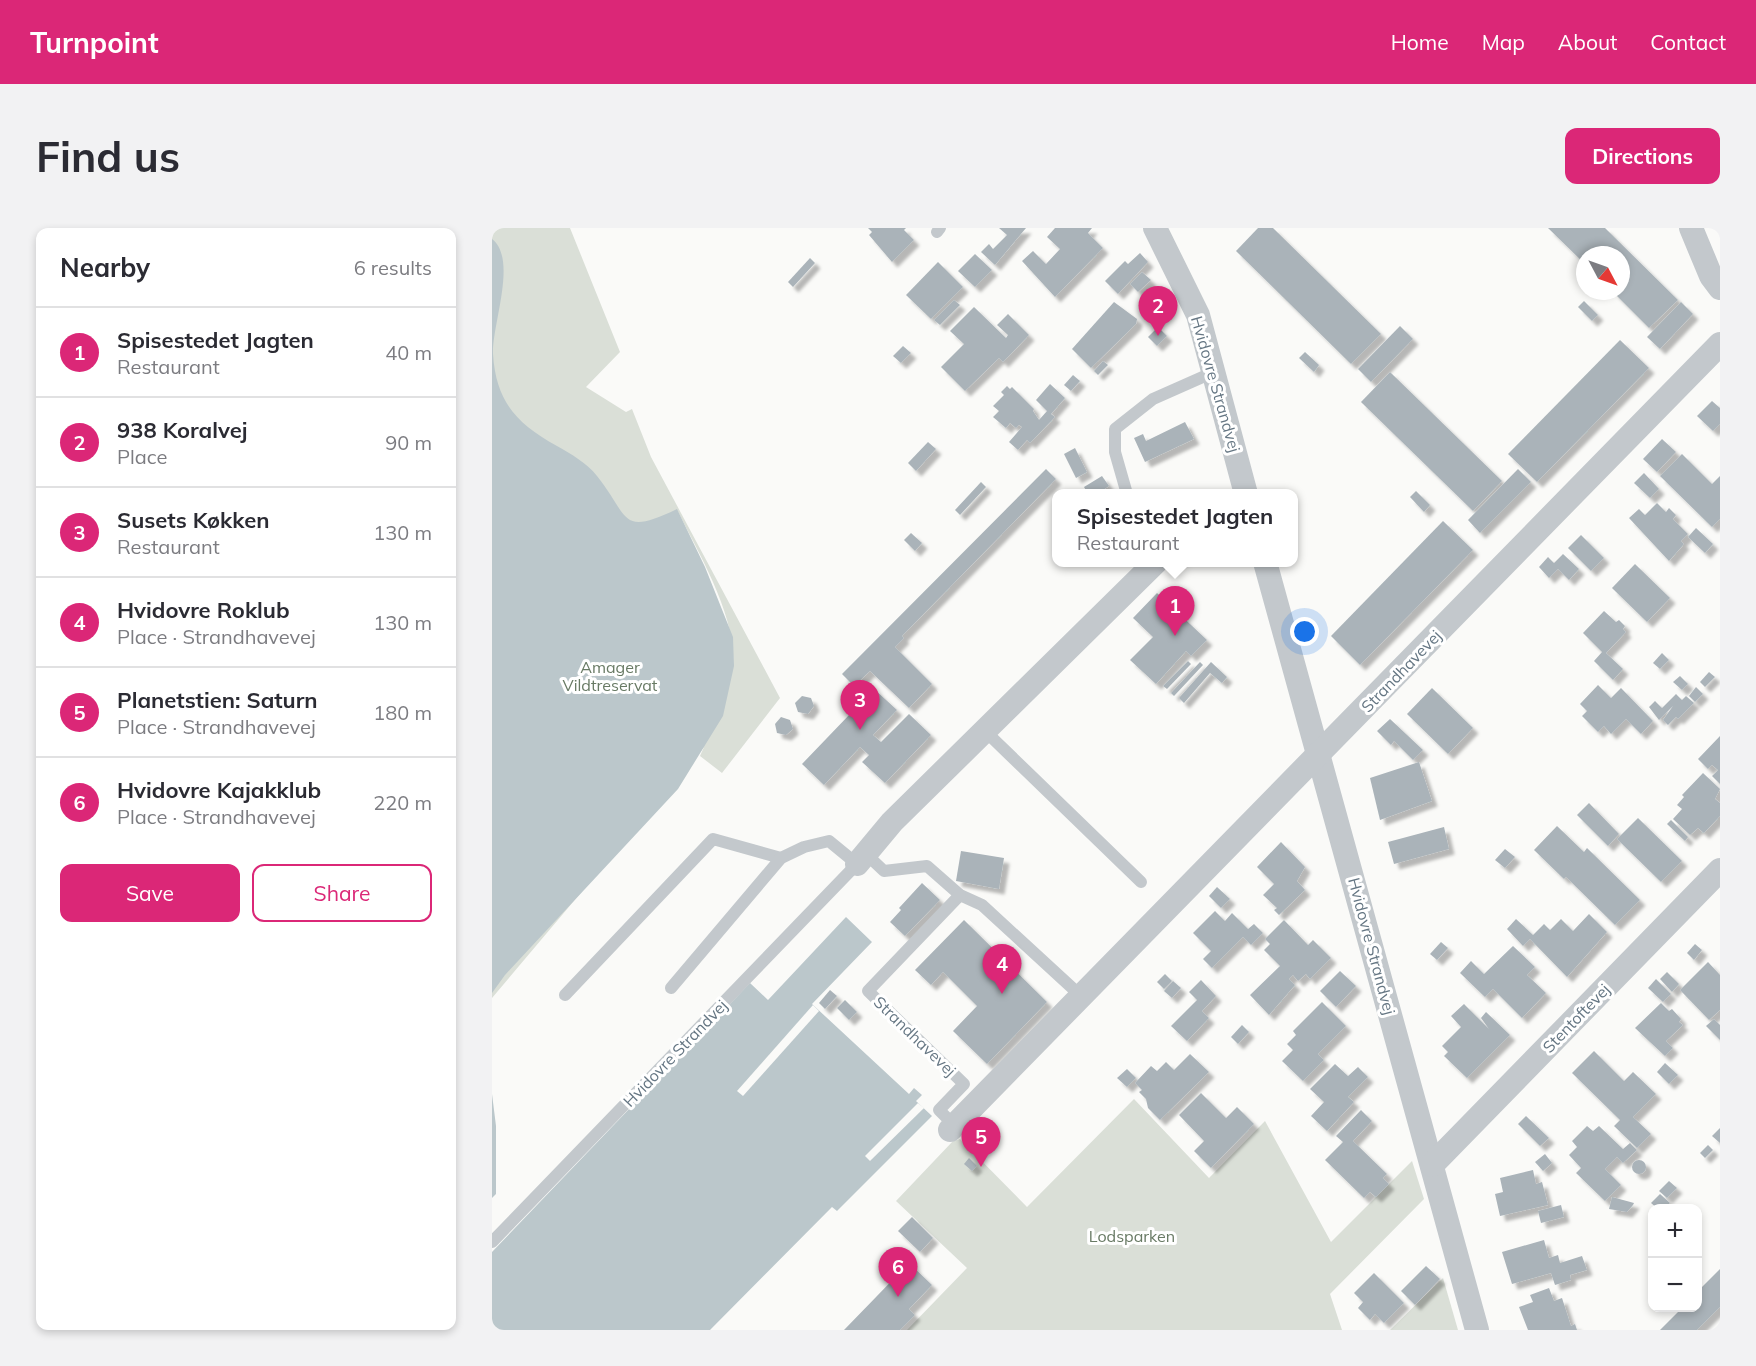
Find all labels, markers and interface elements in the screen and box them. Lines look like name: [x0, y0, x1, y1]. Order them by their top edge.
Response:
text: Turnpoint: [30, 25, 159, 60]
text: Home: [1391, 29, 1449, 55]
text: Map: [1482, 29, 1525, 55]
text: About: [1558, 29, 1617, 55]
text: Contact: [1650, 29, 1726, 55]
button: Directions: [1565, 128, 1720, 184]
text: Find us: [36, 130, 180, 183]
north arrow: [1576, 246, 1630, 300]
text: Nearby: [60, 251, 150, 284]
text: 6 results: [354, 255, 432, 280]
pin: 2: [1138, 286, 1178, 336]
street label: Hvidovre Strandvej: [1187, 313, 1245, 455]
text: Spisestedet Jagten: [117, 326, 314, 354]
text: 1: [74, 340, 86, 365]
text: 40 m: [385, 340, 432, 365]
text: Restaurant: [117, 354, 220, 379]
text: 938 Koralvej: [117, 416, 247, 444]
text: 2: [74, 430, 86, 455]
text: 90 m: [385, 430, 432, 455]
text: Place: [117, 444, 167, 469]
popup: [1052, 489, 1298, 567]
text: Spisestedet Jagten: [1077, 502, 1273, 530]
text: Susets Køkken: [117, 506, 270, 534]
text: 3: [74, 520, 86, 545]
text: 130 m: [373, 520, 432, 545]
text: Restaurant: [1077, 530, 1179, 555]
text: Restaurant: [117, 534, 220, 559]
pin: 1: [1156, 586, 1194, 636]
text: Hvidovre Roklub: [117, 596, 290, 624]
text: 4: [74, 610, 86, 635]
text: 130 m: [373, 610, 432, 635]
your location: [1290, 617, 1319, 646]
text: Place · Strandhavevej: [117, 624, 316, 649]
street label: Strandhavevej: [1357, 626, 1445, 716]
park label: Amager Vildtreservat: [563, 657, 658, 695]
pin: 3: [840, 680, 880, 730]
text: Planetstien: Saturn: [117, 686, 318, 714]
text: 5: [74, 700, 86, 725]
text: 180 m: [373, 700, 432, 725]
text: Place · Strandhavevej: [117, 714, 316, 739]
text: Hvidovre Kajakklub: [117, 776, 321, 804]
text: 6: [74, 790, 86, 815]
text: 220 m: [373, 790, 432, 815]
text: Place · Strandhavevej: [117, 804, 316, 829]
button: Save: [60, 864, 240, 922]
button: Share: [252, 864, 432, 922]
street label: Hvidovre Strandvej: [1344, 875, 1400, 1017]
pin: 4: [982, 944, 1022, 994]
street label: Stentoftevej: [1538, 979, 1614, 1057]
street label: Strandhavevej: [870, 992, 960, 1080]
street label: Hvidovre Strandvej: [619, 995, 731, 1111]
pin: 5: [962, 1118, 1000, 1167]
map controls: [1648, 1204, 1702, 1312]
button: +: [1648, 1204, 1702, 1258]
park label: Lodsparken: [1089, 1226, 1175, 1246]
pin: 6: [878, 1248, 918, 1297]
button: −: [1648, 1258, 1702, 1312]

